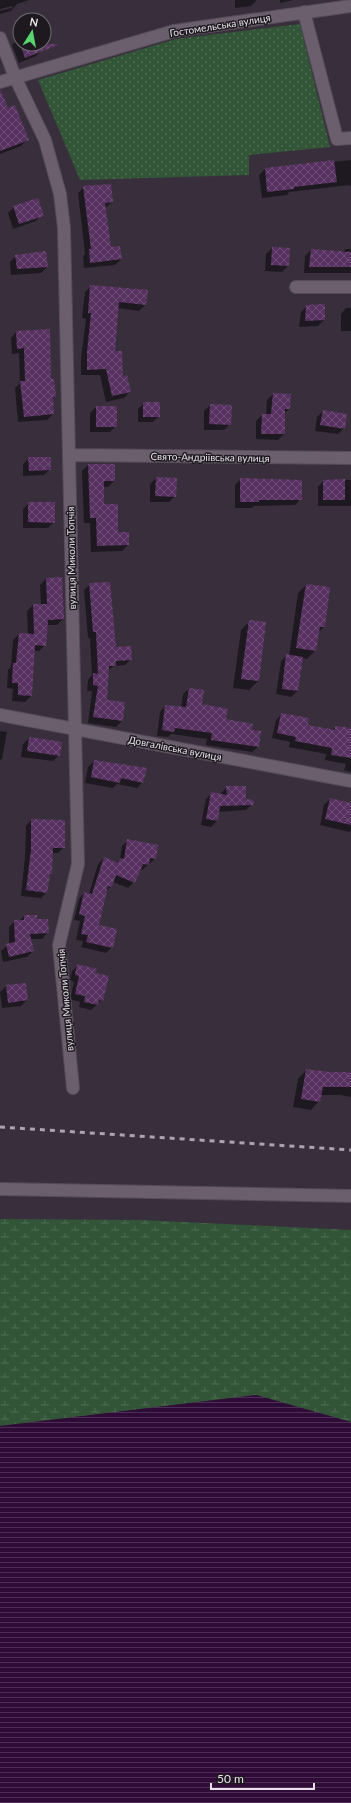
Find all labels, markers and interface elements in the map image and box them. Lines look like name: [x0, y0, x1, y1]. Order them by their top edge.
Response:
street label: Гостомельська вулиця: [169, 11, 271, 39]
north arrow: [12, 12, 52, 52]
text: N: [29, 15, 39, 29]
street label: Свято-Андріївська вулиця: [150, 450, 270, 464]
street label: вулиця Миколи Топчія: [64, 506, 78, 609]
street label: Довгалівська вулиця: [127, 733, 223, 763]
street label: вулиця Миколи Топчія: [55, 948, 75, 1052]
scale bar: [211, 1765, 314, 1791]
text: 50 m: [217, 1771, 244, 1786]

